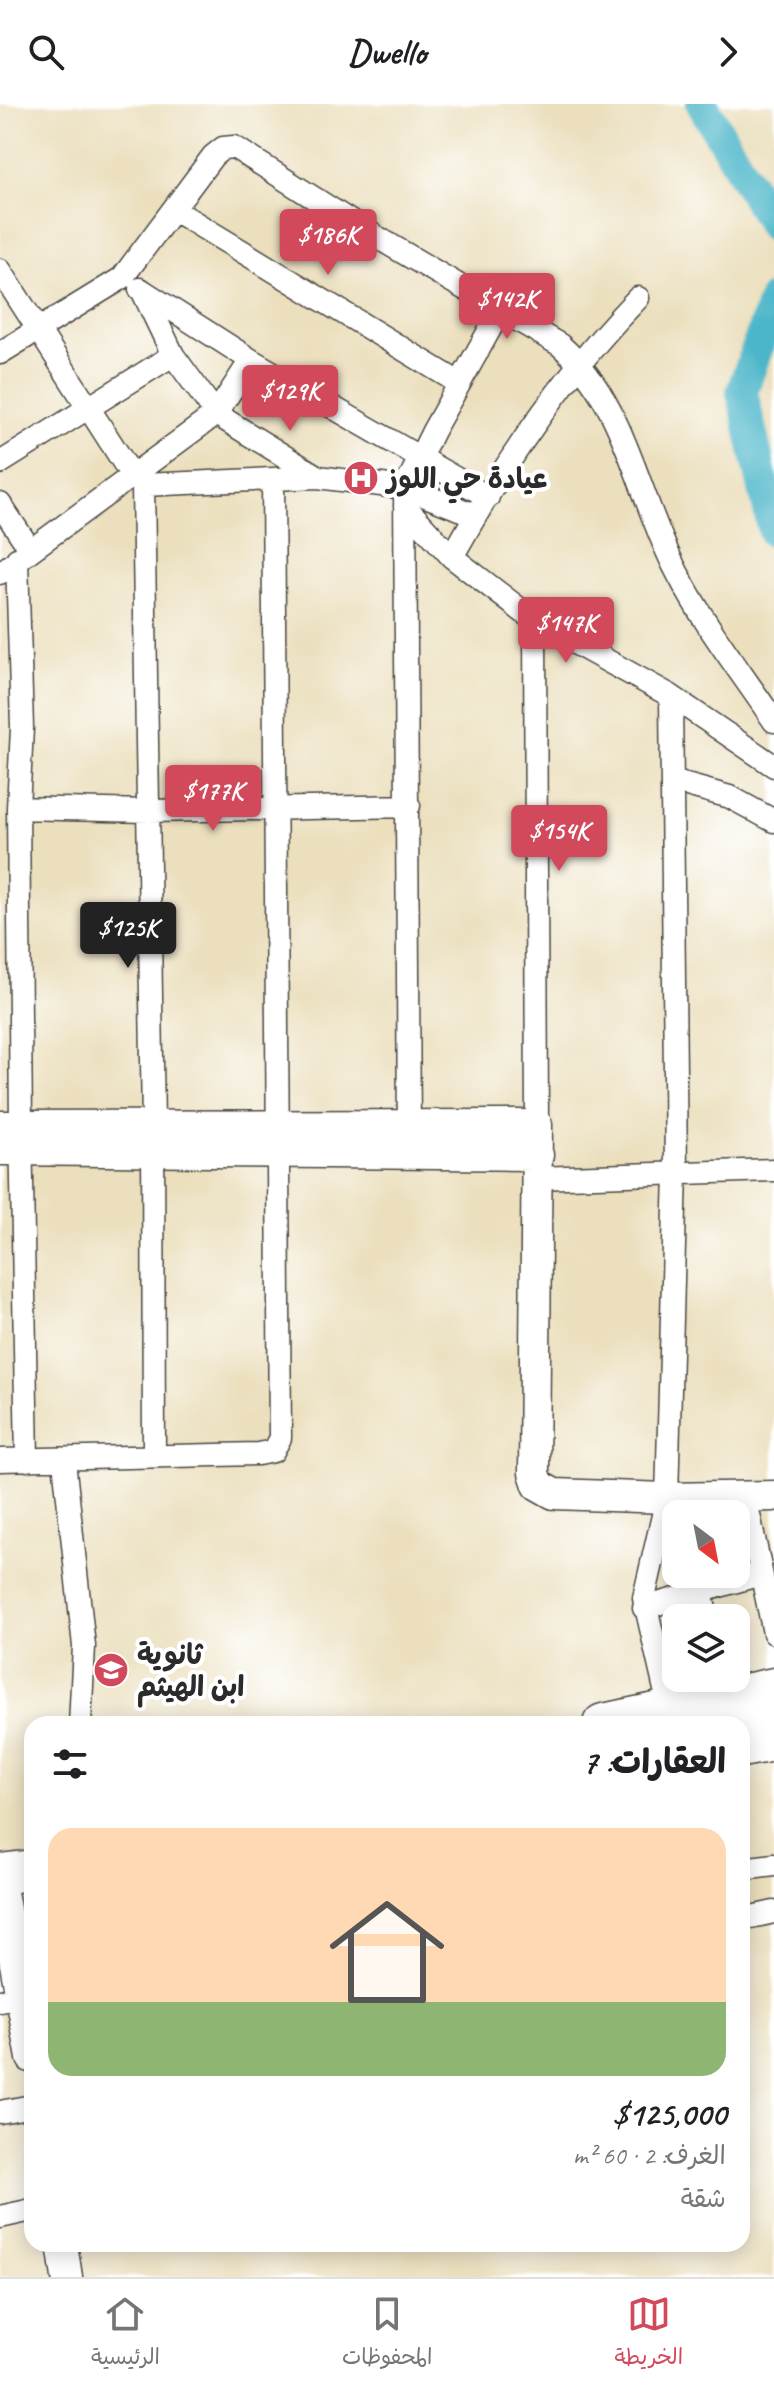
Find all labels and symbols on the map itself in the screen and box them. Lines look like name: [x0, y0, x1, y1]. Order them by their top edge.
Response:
pin: $186K: [272, 209, 384, 277]
pin: $142K: [451, 273, 563, 341]
pin: $129K: [234, 365, 346, 433]
hospital icon: عيادة حي اللوز: [342, 459, 380, 497]
place label: عيادة حي اللوز: [384, 461, 547, 504]
pin: $147K: [510, 597, 622, 665]
pin: $177K: [157, 765, 269, 833]
pin: $154K: [503, 805, 615, 873]
pin: $125K: [72, 902, 184, 970]
north arrow: [662, 1500, 750, 1588]
place label: ثانوية ابن الهيثم: [137, 1637, 244, 1708]
school or university icon: ثانوية ابن الهيثم: [92, 1651, 130, 1689]

